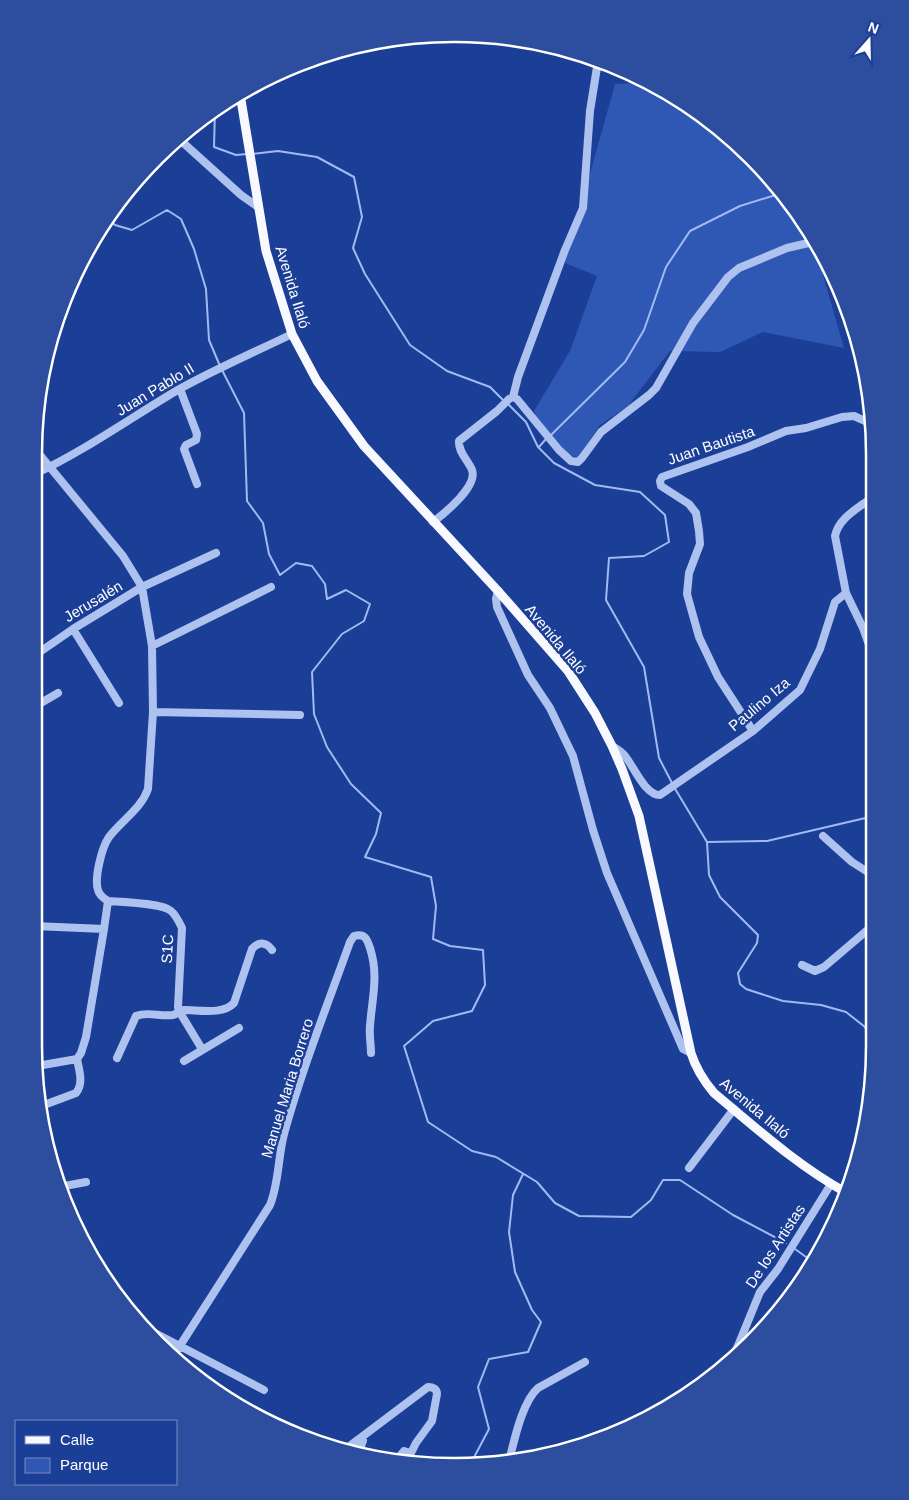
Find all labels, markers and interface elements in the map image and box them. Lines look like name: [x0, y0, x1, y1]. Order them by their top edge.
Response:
north arrow: [844, 15, 894, 65]
text: N: [866, 19, 881, 37]
street label: Avenida Ilaló: [272, 244, 314, 330]
street label: Juan Pablo II: [113, 359, 197, 419]
street label: Juan Bautista: [665, 422, 757, 468]
street label: Jerusalén: [61, 577, 125, 625]
street label: Avenida Ilaló: [522, 601, 590, 677]
street label: Paulino Iza: [725, 673, 793, 734]
street label: S1C: [158, 934, 176, 964]
street label: Manuel Maria Borrero: [258, 1016, 316, 1160]
street label: Avenida Ilaló: [717, 1074, 793, 1142]
street label: De los Artistas: [742, 1201, 808, 1291]
legend: [15, 1420, 178, 1485]
text: Calle: [60, 1431, 94, 1448]
text: Parque: [60, 1456, 108, 1473]

